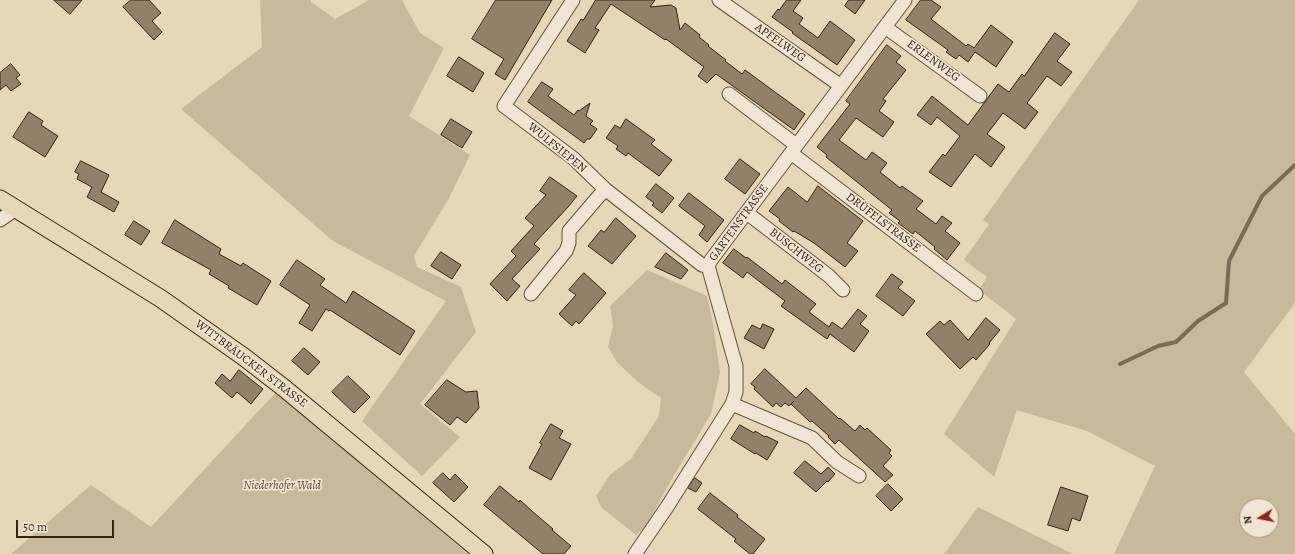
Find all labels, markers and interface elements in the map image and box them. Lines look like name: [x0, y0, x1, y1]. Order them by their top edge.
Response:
street label: APFELWEG: [752, 20, 808, 66]
street label: ERLENWEG: [904, 37, 962, 85]
street label: WULFSIEPEN: [525, 120, 589, 176]
street label: GARTENSTRASSE: [706, 182, 772, 264]
street label: DRÜFELSTRASSE: [843, 190, 923, 256]
street label: BUSCHWEG: [766, 226, 826, 276]
street label: WITTBRÄUCKER STRASSE: [192, 317, 310, 411]
park label: Niederhofer Wald: [243, 479, 321, 493]
north arrow: [1239, 498, 1279, 538]
scale bar: [18, 512, 116, 538]
text: N: [1240, 515, 1256, 525]
text: 50 m: [23, 519, 47, 535]

